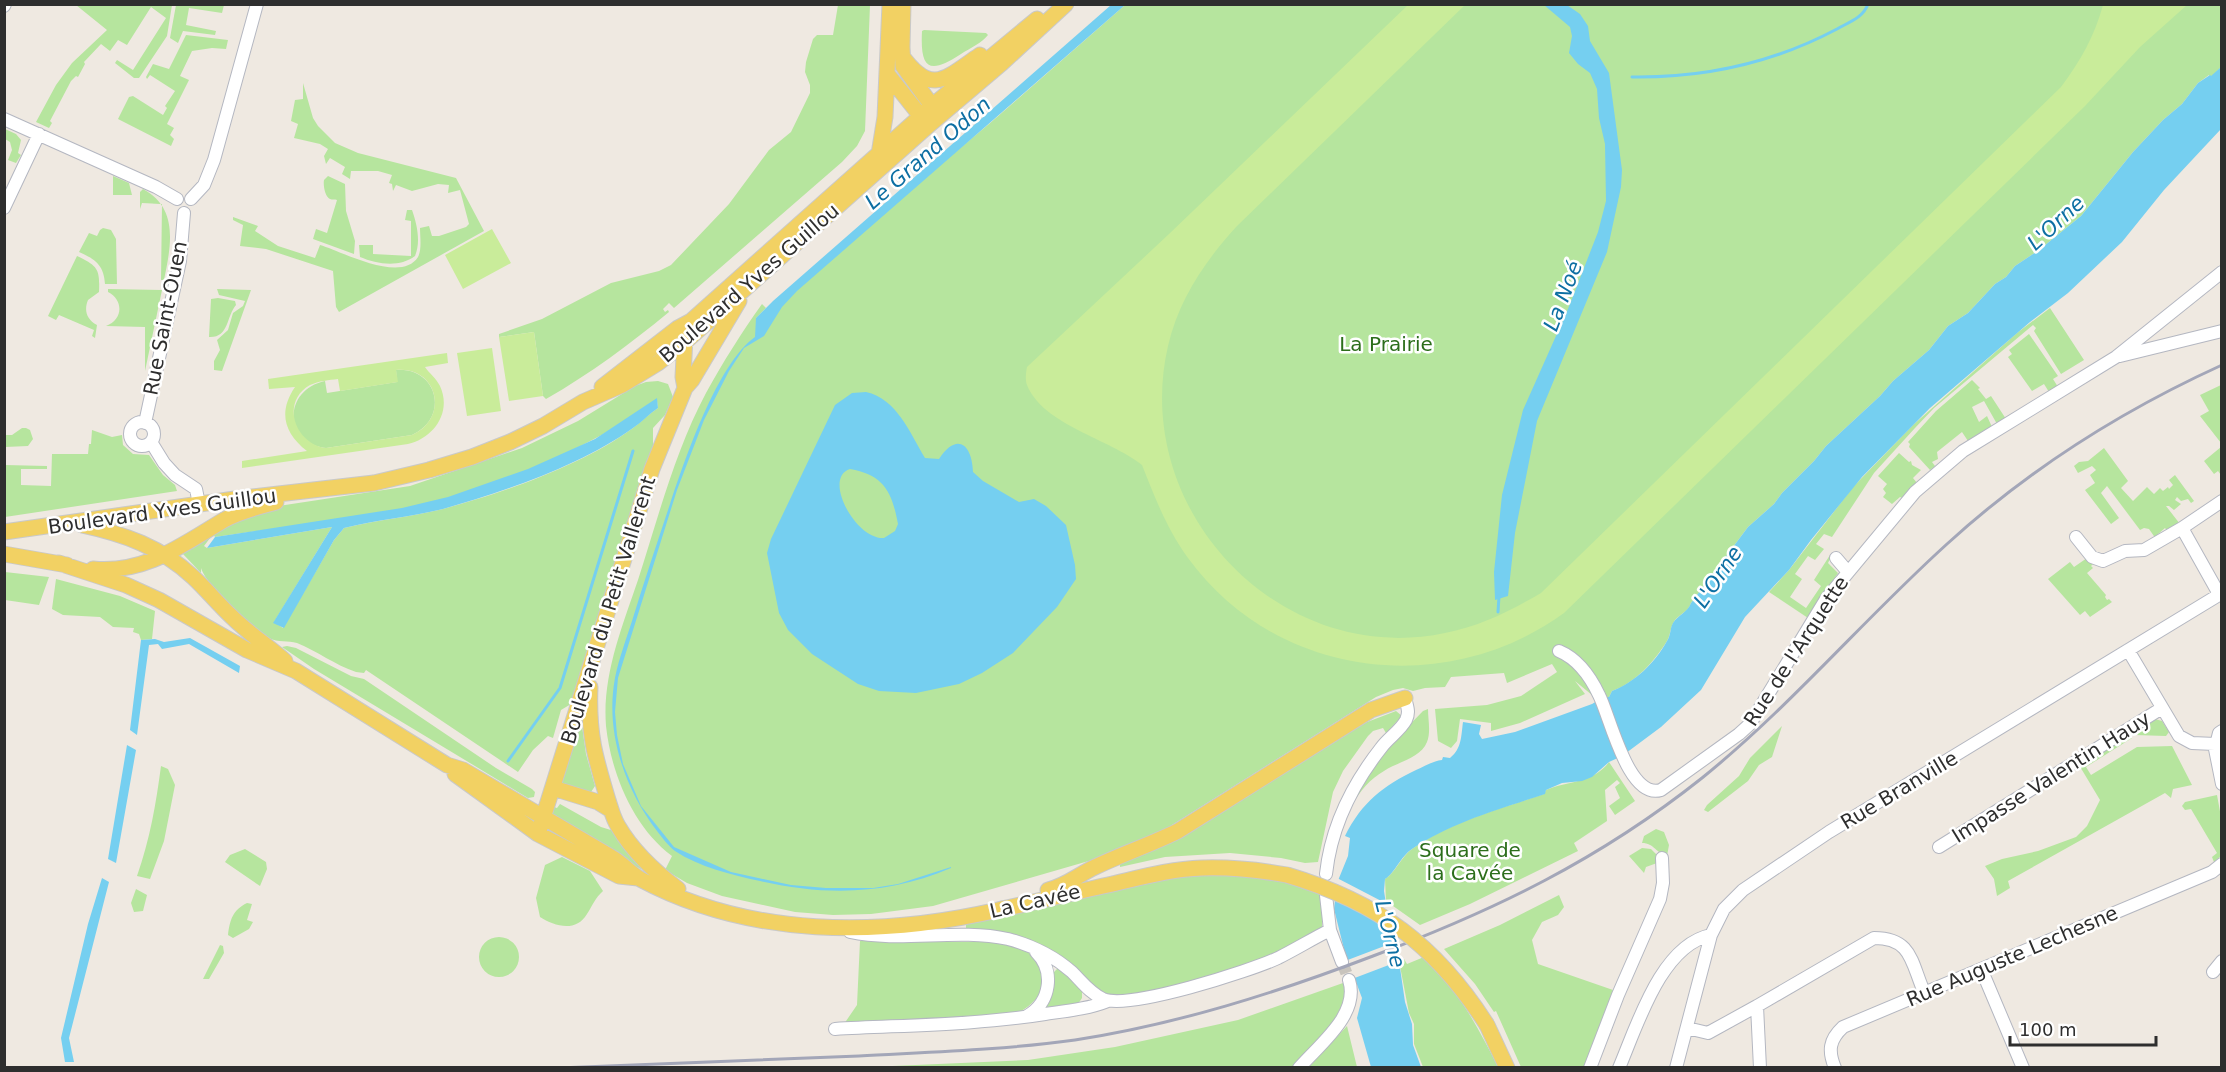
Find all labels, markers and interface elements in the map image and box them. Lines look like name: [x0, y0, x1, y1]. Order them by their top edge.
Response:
water label: Le Grand Odon: [860, 92, 996, 214]
water label: L'Orne: [2023, 191, 2089, 255]
street label: Boulevard Yves Guillou: [654, 198, 844, 368]
street label: Rue Saint-Ouen: [138, 239, 192, 397]
water label: La Noé: [1539, 258, 1587, 334]
park label: La Prairie: [1339, 332, 1433, 356]
street label: Boulevard du Petit Vallerent: [556, 473, 660, 747]
street label: Boulevard Yves Guillou: [46, 483, 278, 539]
water label: L'Orne: [1689, 542, 1747, 612]
street label: Rue de l'Arquette: [1739, 572, 1853, 730]
street label: Impasse Valentin Hauy: [1948, 706, 2155, 848]
street label: Rue Branville: [1836, 746, 1962, 834]
park label: Square de la Cavée: [1419, 838, 1521, 885]
street label: La Cavée: [987, 879, 1083, 923]
water label: L'Orne: [1370, 898, 1410, 970]
street label: Rue Auguste Lechesne: [1903, 901, 2121, 1011]
scale bar: [2010, 1009, 2156, 1047]
text: 100 m: [2019, 1019, 2077, 1040]

